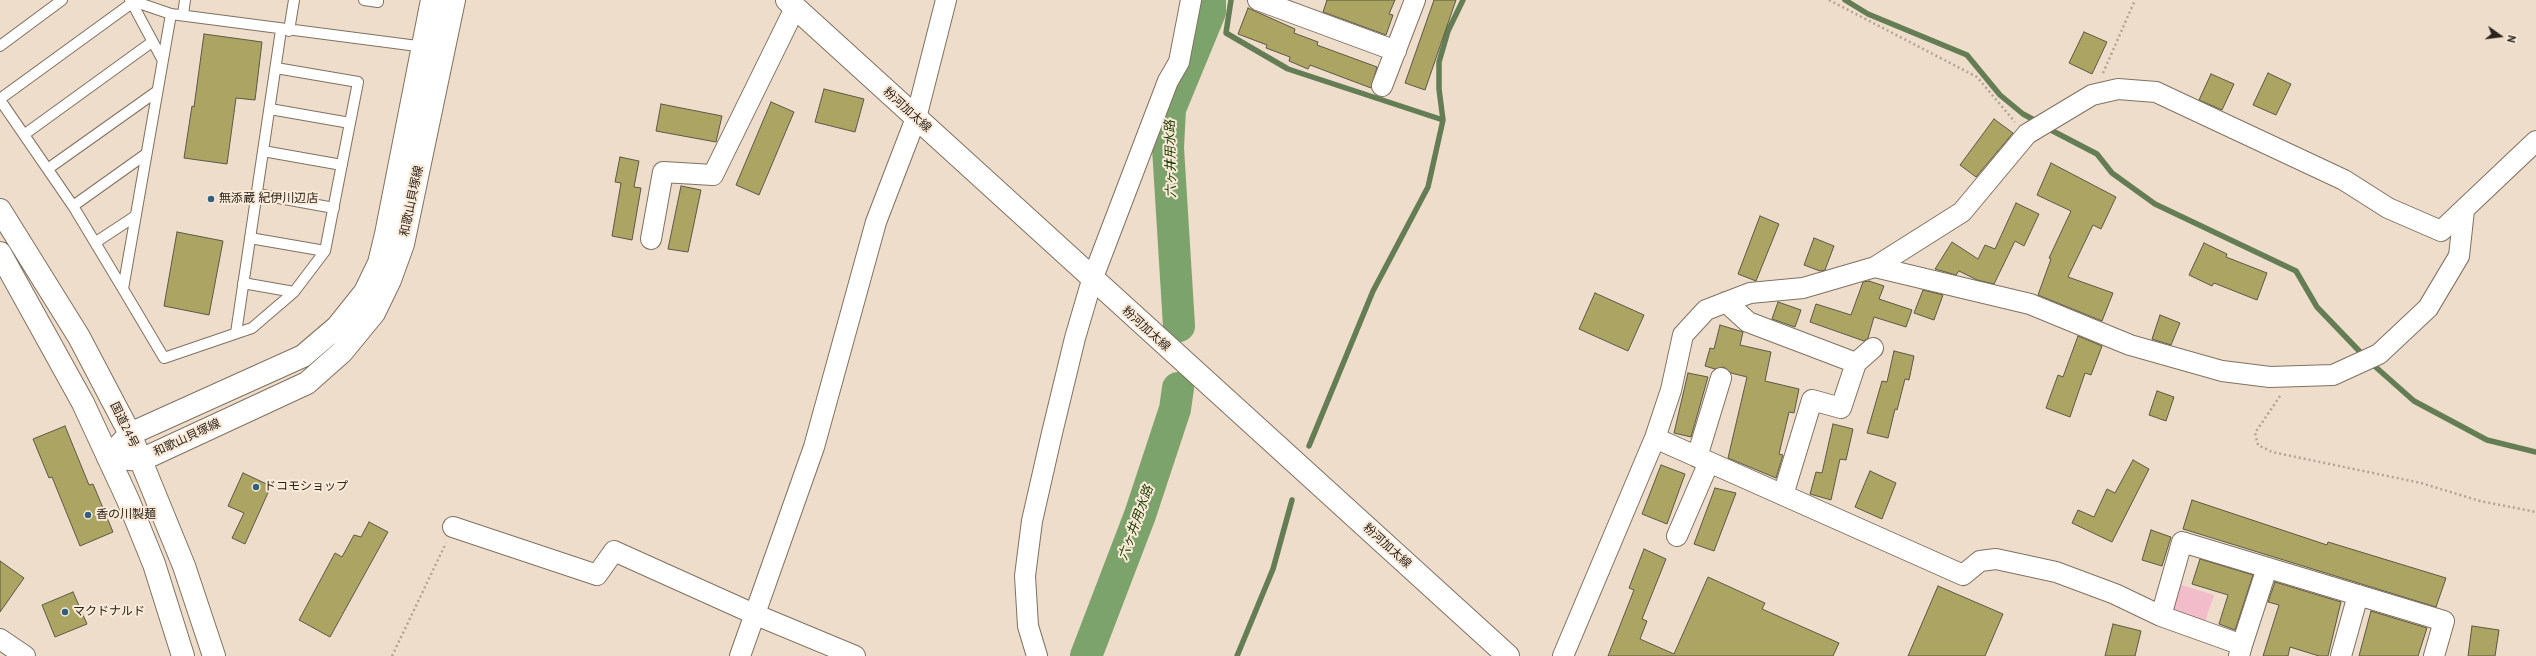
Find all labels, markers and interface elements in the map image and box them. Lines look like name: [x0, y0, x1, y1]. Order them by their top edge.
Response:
north arrow: [2480, 16, 2520, 56]
text: N: [2504, 34, 2519, 44]
street label: 粉河加太線: [880, 85, 934, 135]
water label: 六ヶ井用水路: [1163, 120, 1179, 198]
street label: 和歌山貝塚線: [397, 164, 427, 238]
place label: 無添蔵 紀伊川辺店: [219, 192, 318, 206]
marker: 無添蔵 紀伊川辺店: [206, 194, 216, 204]
street label: 粉河加太線: [1119, 304, 1173, 354]
street label: 国道24号: [107, 400, 141, 450]
street label: 和歌山貝塚線: [151, 416, 223, 460]
place label: ドコモショップ: [264, 480, 348, 494]
marker: ドコモショップ: [251, 482, 261, 492]
water label: 六ヶ井用水路: [1115, 484, 1157, 562]
place label: 香の川製麺: [96, 508, 156, 522]
marker: 香の川製麺: [83, 510, 93, 520]
street label: 粉河加太線: [1360, 521, 1414, 571]
place label: マクドナルド: [73, 605, 145, 619]
marker: マクドナルド: [60, 607, 70, 617]

